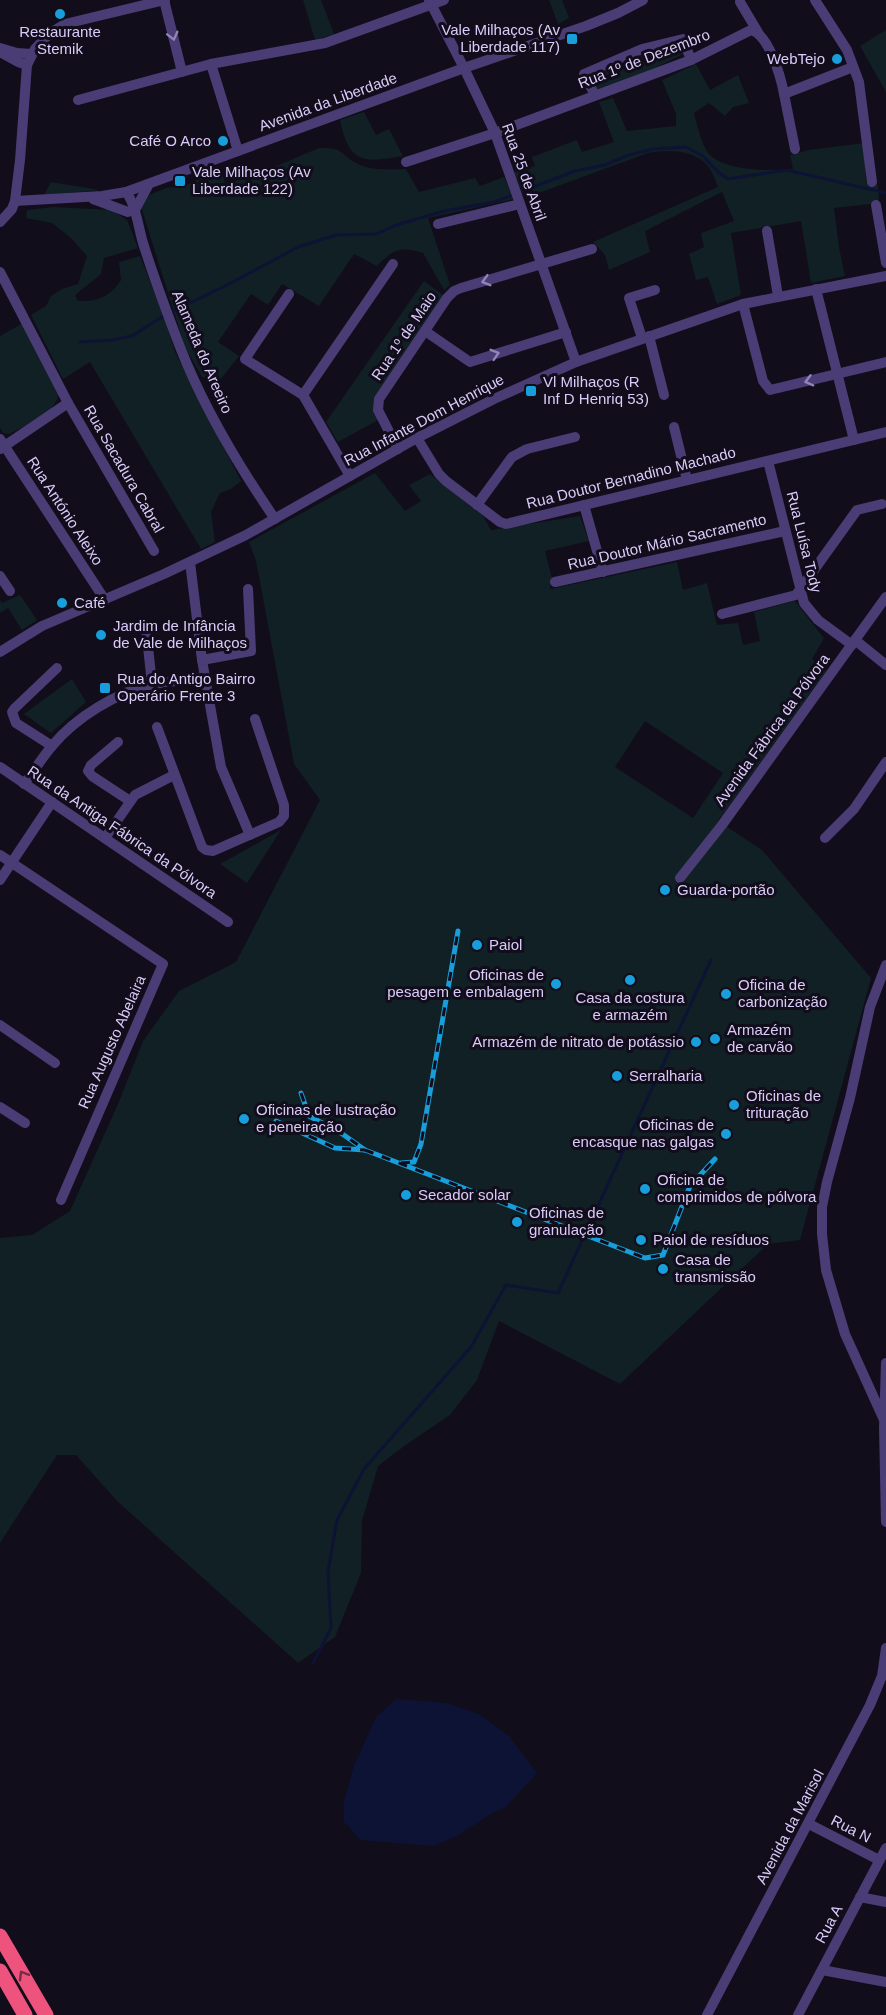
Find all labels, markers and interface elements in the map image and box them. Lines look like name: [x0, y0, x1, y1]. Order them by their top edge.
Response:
marker: Restaurante Stemik: [53, 7, 67, 21]
place label: Vale Milhaços (Av Liberdade 117): [441, 21, 560, 55]
place label: Restaurante Stemik: [19, 23, 101, 57]
street label: Rua 1º de Dezembro: [576, 26, 712, 92]
one-way arrow: [166, 31, 179, 41]
marker: Vale Milhaços (Av Liberdade 117): [565, 32, 579, 46]
place label: WebTejo: [767, 50, 825, 67]
marker: WebTejo: [830, 52, 844, 66]
street label: Avenida da Liberdade: [256, 69, 399, 134]
street label: Rua 25 de Abril: [499, 121, 550, 223]
place label: Café O Arco: [129, 132, 211, 149]
marker: Café O Arco: [216, 134, 230, 148]
place label: Vale Milhaços (Av Liberdade 122): [192, 163, 311, 197]
marker: Vale Milhaços (Av Liberdade 122): [173, 174, 187, 188]
one-way arrow: [481, 274, 492, 286]
street label: Alameda do Areeiro: [169, 288, 236, 416]
street label: Rua 1º de Maio: [368, 288, 439, 383]
one-way arrow: [489, 349, 500, 361]
street label: Rua Infante Dom Henrique: [341, 370, 507, 469]
place label: Vl Milhaços (R Inf D Henriq 53): [543, 373, 649, 407]
one-way arrow: [804, 374, 814, 387]
marker: Vl Milhaços (R Inf D Henriq 53): [524, 384, 538, 398]
street label: Rua Sacadura Cabral: [81, 402, 168, 535]
street label: Rua Doutor Bernadino Machado: [524, 443, 737, 512]
street label: Rua António Aleixo: [24, 453, 107, 568]
street label: Rua Luísa Tody: [784, 489, 825, 595]
street label: Rua Doutor Mário Sacramento: [566, 510, 768, 573]
place label: Café: [74, 594, 106, 611]
marker: Café: [55, 596, 69, 610]
place label: Jardim de Infância de Vale de Milhaços: [113, 617, 247, 651]
marker: Jardim de Infância de Vale de Milhaços: [94, 628, 108, 642]
street label: Avenida Fábrica da Pólvora: [711, 650, 833, 809]
place label: Rua do Antigo Bairro Operário Frente 3: [117, 670, 255, 704]
marker: Rua do Antigo Bairro Operário Frente 3: [98, 681, 112, 695]
street label: Rua da Antiga Fábrica da Pólvora: [25, 762, 221, 902]
place label: Guarda-portão: [677, 881, 775, 898]
marker: Guarda-portão: [658, 883, 672, 897]
place label: Paiol: [489, 936, 522, 953]
marker: Paiol: [470, 938, 484, 952]
place label: Oficinas de pesagem e embalagem: [387, 966, 544, 1000]
street label: Rua Augusto Abelaira: [74, 972, 149, 1111]
marker: Casa da costura e armazém: [623, 973, 637, 987]
place label: Oficina de carbonização: [738, 976, 827, 1010]
marker: Oficinas de pesagem e embalagem: [549, 977, 563, 991]
marker: Oficina de carbonização: [719, 987, 733, 1001]
place label: Casa da costura e armazém: [575, 989, 685, 1023]
place label: Armazém de carvão: [727, 1021, 793, 1055]
marker: Armazém de carvão: [708, 1032, 722, 1046]
place label: Armazém de nitrato de potássio: [472, 1033, 684, 1050]
marker: Armazém de nitrato de potássio: [689, 1035, 703, 1049]
place label: Serralharia: [629, 1067, 703, 1084]
marker: Serralharia: [610, 1069, 624, 1083]
place label: Oficinas de trituração: [746, 1087, 821, 1121]
marker: Oficinas de trituração: [727, 1098, 741, 1112]
place label: Oficinas de lustração e peneiração: [256, 1101, 396, 1135]
marker: Oficinas de lustração e peneiração: [237, 1112, 251, 1126]
place label: Oficinas de encasque nas galgas: [572, 1116, 714, 1150]
marker: Oficinas de encasque nas galgas: [719, 1127, 733, 1141]
place label: Oficina de comprimidos de pólvora: [657, 1171, 817, 1205]
marker: Oficina de comprimidos de pólvora: [638, 1182, 652, 1196]
place label: Secador solar: [418, 1186, 511, 1203]
marker: Secador solar: [399, 1188, 413, 1202]
place label: Oficinas de granulação: [529, 1204, 604, 1238]
marker: Oficinas de granulação: [510, 1215, 524, 1229]
place label: Paiol de resíduos: [653, 1231, 769, 1248]
marker: Paiol de resíduos: [634, 1233, 648, 1247]
place label: Casa de transmissão: [675, 1251, 756, 1285]
marker: Casa de transmissão: [656, 1262, 670, 1276]
street label: Avenida da Marisol: [752, 1767, 827, 1887]
street label: Rua N: [828, 1811, 874, 1846]
street label: Rua A: [811, 1902, 846, 1946]
one-way arrow: [18, 1971, 30, 1981]

